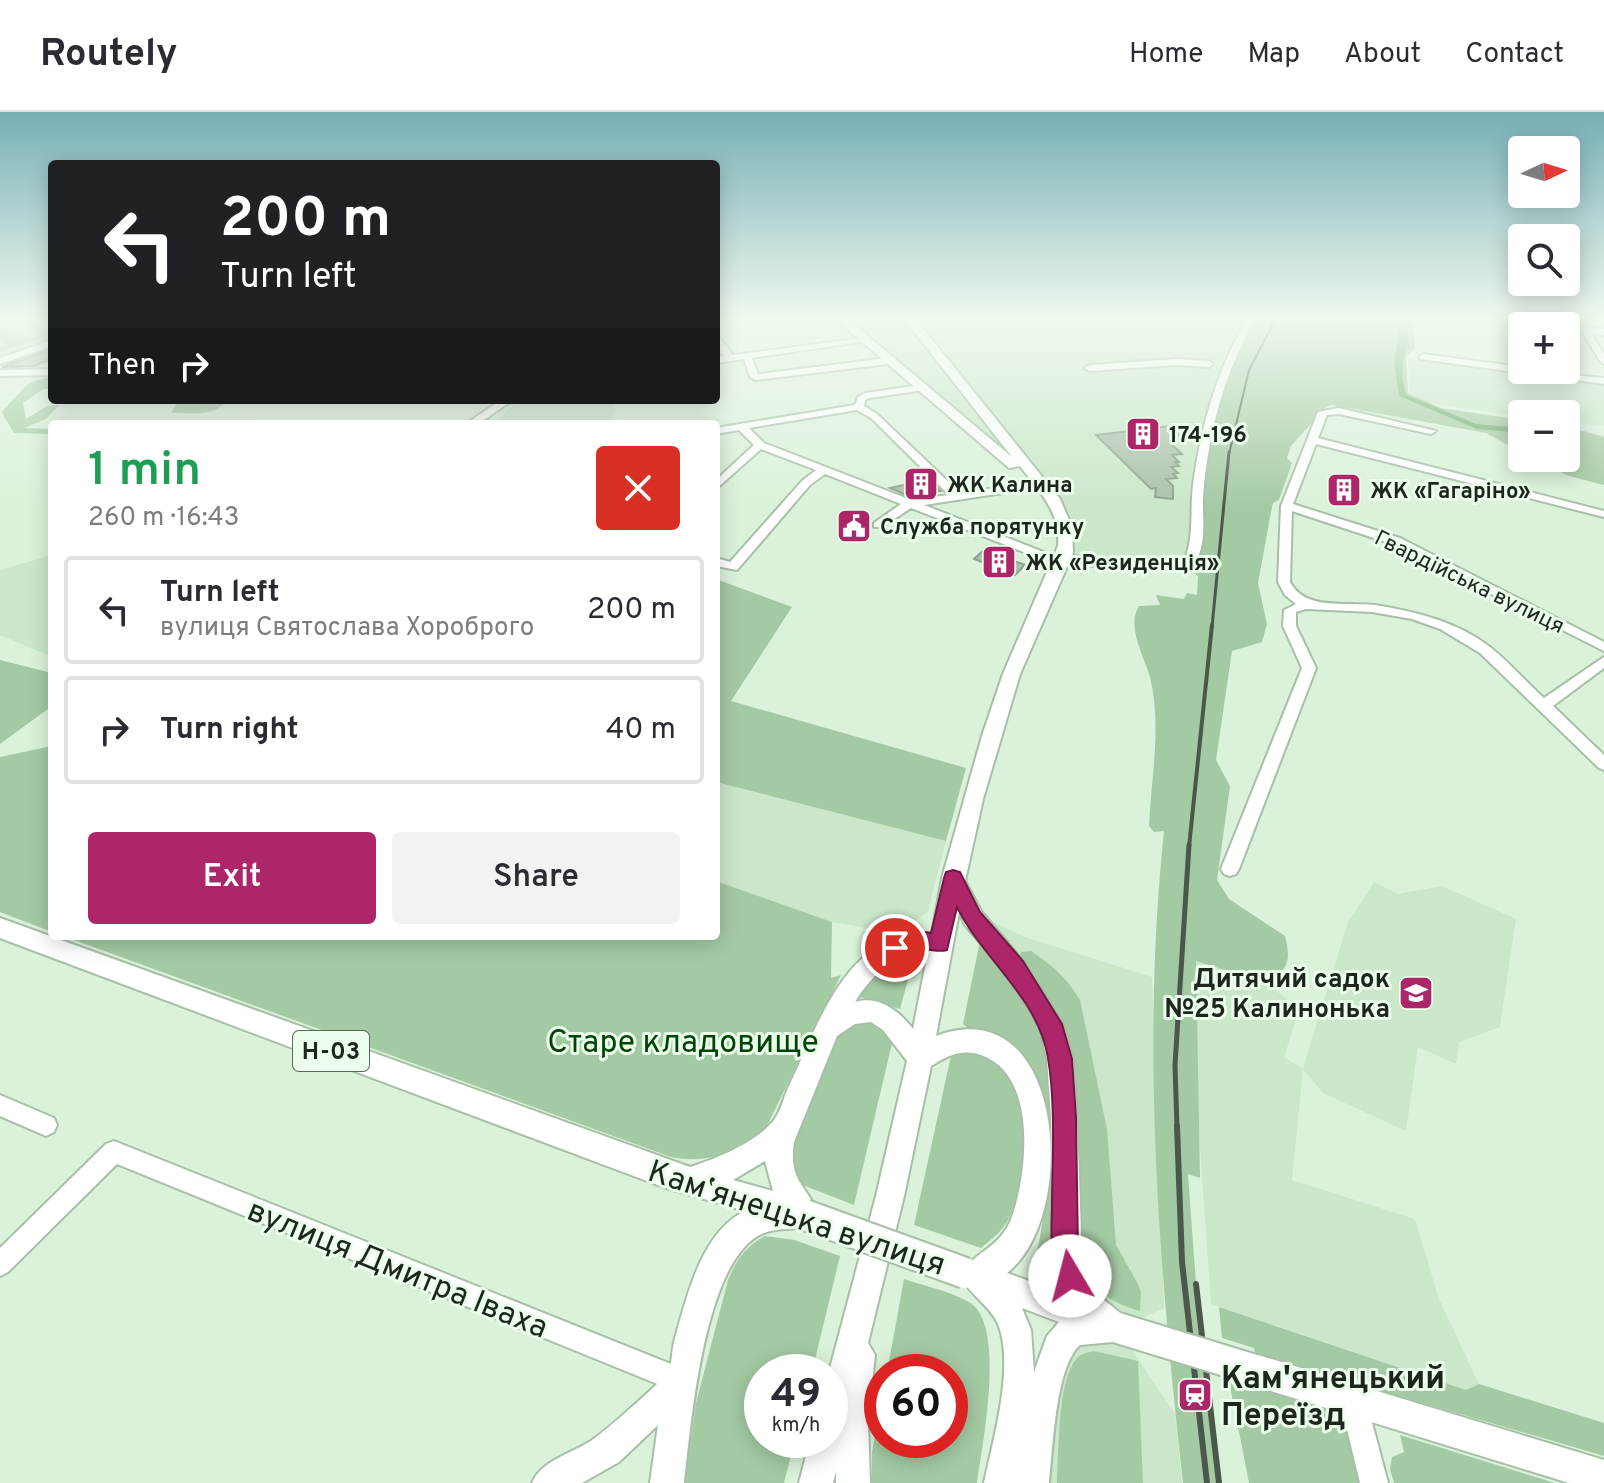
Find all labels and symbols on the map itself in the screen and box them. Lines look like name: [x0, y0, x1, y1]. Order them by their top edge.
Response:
north arrow: [1508, 136, 1580, 208]
building icon: 174-196: [1124, 415, 1162, 453]
place label: 174-196: [1169, 423, 1247, 450]
building icon: ЖК Калина: [902, 465, 940, 503]
building icon: ЖК «Гагаріно»: [1325, 471, 1363, 509]
place label: ЖК Калина: [947, 473, 1072, 500]
place label: ЖК «Гагаріно»: [1370, 479, 1531, 506]
public building icon: Служба порятунку: [835, 507, 873, 545]
place label: Служба порятунку: [880, 515, 1084, 542]
street label: Гвардійська вулиця: [1369, 526, 1568, 641]
building icon: ЖК «Резиденція»: [980, 543, 1018, 581]
place label: ЖК «Резиденція»: [1025, 551, 1219, 578]
pin: [861, 914, 929, 982]
place label: Дитячий садок №25 Калинонька: [1164, 964, 1390, 1027]
school or university icon: Дитячий садок №25 Калинонька: [1397, 974, 1435, 1012]
park label: Старе кладовище: [547, 1024, 819, 1064]
road number: Н-03: [293, 1031, 369, 1071]
street label: Камʼянецька вулиця: [642, 1153, 950, 1287]
street label: вулиця Дмитра Іваха: [241, 1192, 553, 1349]
position arrow: [1028, 1234, 1112, 1318]
speed limit sign: 60: [864, 1354, 968, 1458]
place label: Кам'янецький Переїзд: [1221, 1360, 1445, 1437]
station icon: Кам'янецький Переїзд: [1176, 1376, 1214, 1414]

